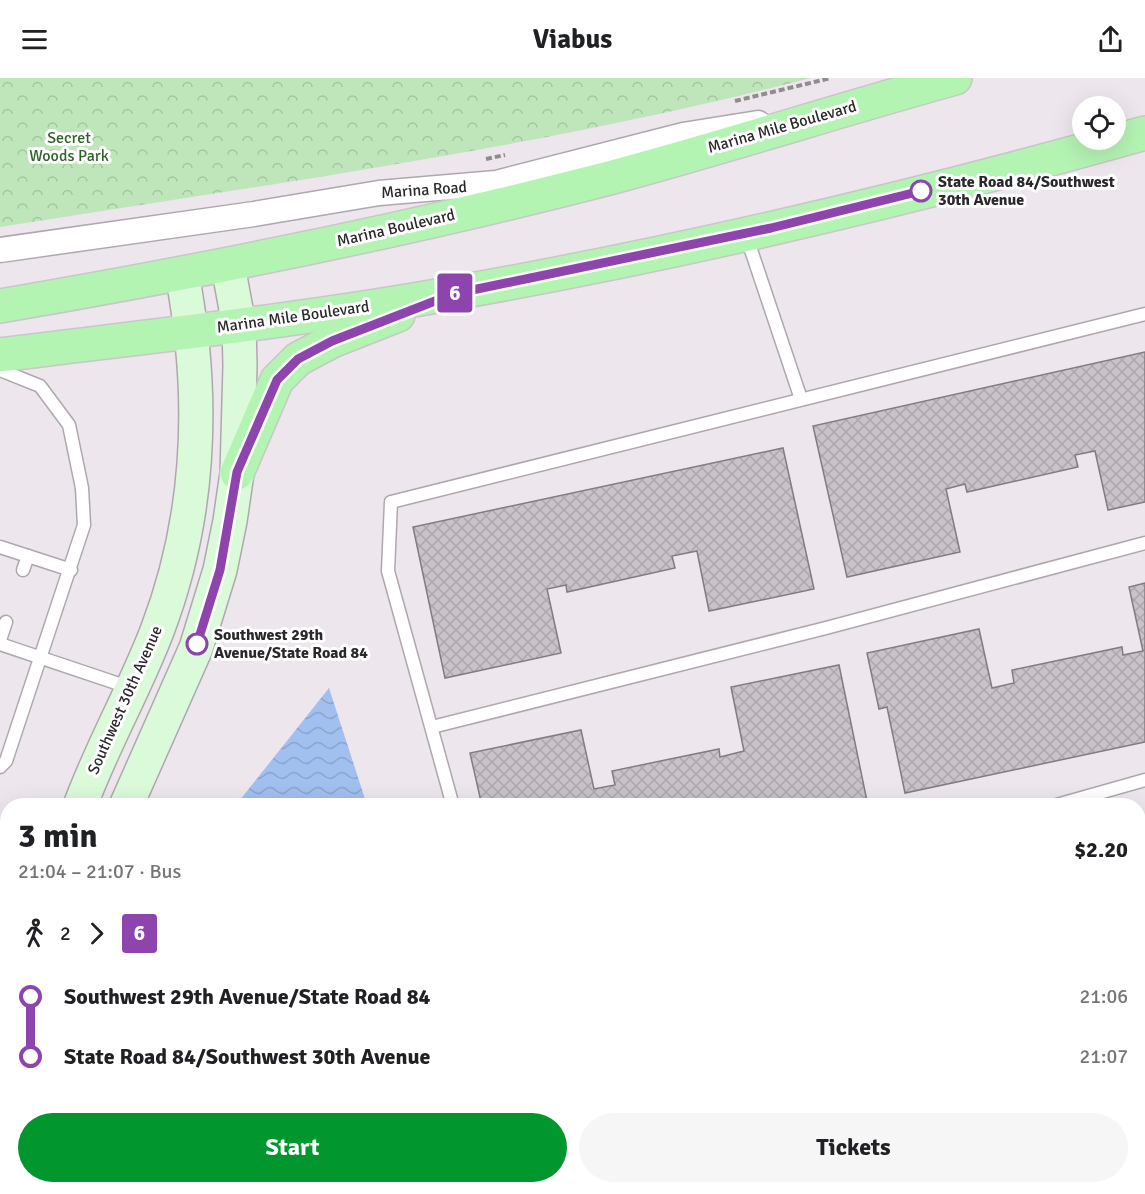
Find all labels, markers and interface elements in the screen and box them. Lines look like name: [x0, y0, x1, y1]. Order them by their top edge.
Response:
icon: menu: [18, 23, 51, 56]
text: Viabus: [533, 23, 612, 56]
icon: share: [1094, 23, 1127, 56]
street label: Marina Mile Boulevard: [705, 96, 859, 158]
map controls: [1072, 96, 1126, 150]
button: locate: [1072, 96, 1126, 150]
park label: Secret Woods Park: [29, 128, 109, 166]
place label: State Road 84/Southwest 30th Avenue: [938, 172, 1115, 210]
street label: Marina Road: [380, 177, 468, 203]
marker: State Road 84/Southwest 30th Avenue: [910, 180, 932, 202]
street label: Marina Boulevard: [335, 205, 457, 251]
line badge: 6: [436, 274, 474, 312]
text: 6: [449, 280, 461, 306]
street label: Marina Mile Boulevard: [215, 296, 371, 338]
street label: Southwest 30th Avenue: [83, 623, 167, 777]
place label: Southwest 29th Avenue/State Road 84: [214, 625, 368, 663]
marker: Southwest 29th Avenue/State Road 84: [186, 633, 208, 655]
text: 3 min: [18, 816, 98, 857]
text: $2.20: [1074, 836, 1128, 863]
text: 21:04 – 21:07 · Bus: [18, 859, 181, 884]
icon: walk: [18, 917, 51, 950]
icon: forward: [80, 917, 113, 950]
text: 6: [134, 920, 145, 946]
text: 2: [60, 921, 71, 946]
text: Southwest 29th Avenue/State Road 84: [64, 983, 430, 1010]
text: 21:06: [1079, 984, 1128, 1009]
text: State Road 84/Southwest 30th Avenue: [64, 1043, 430, 1070]
text: 21:07: [1079, 1044, 1128, 1069]
button: Start: [18, 1113, 567, 1182]
button: Tickets: [579, 1113, 1128, 1182]

